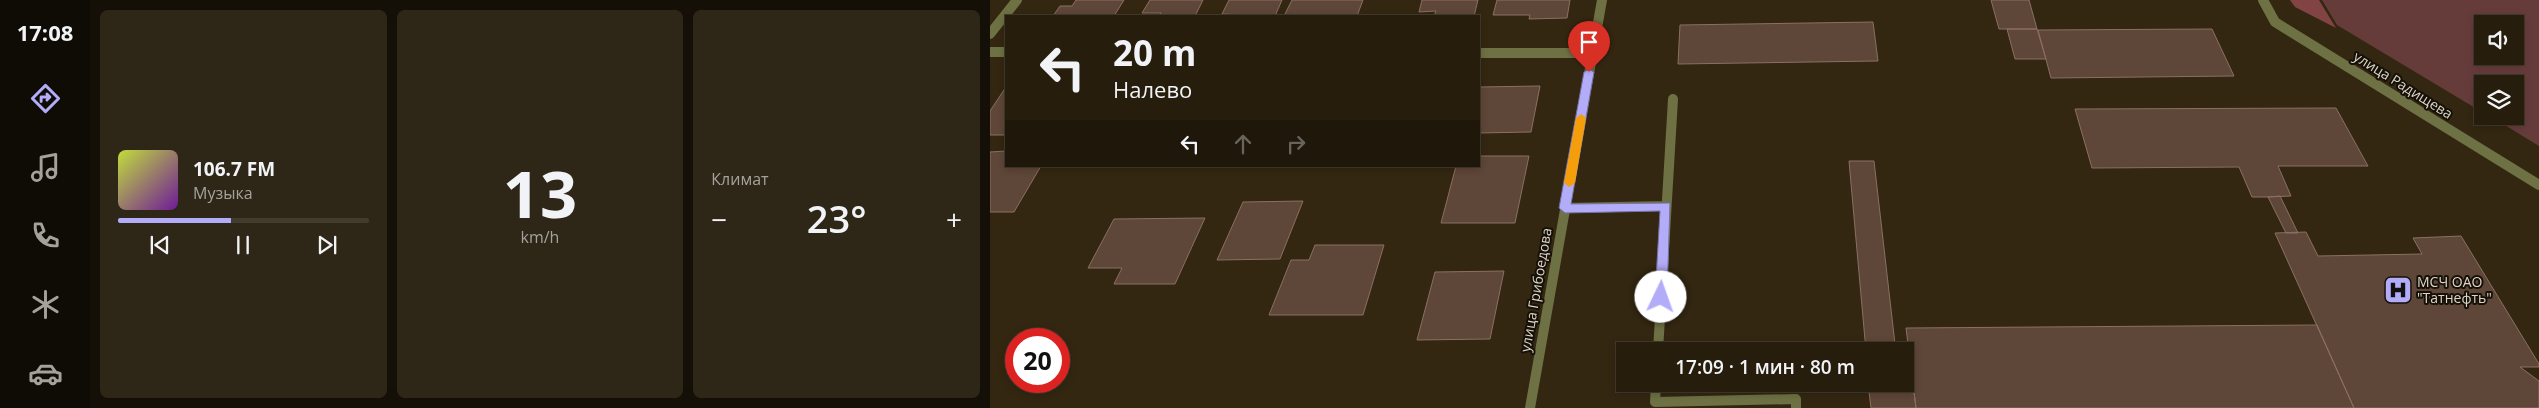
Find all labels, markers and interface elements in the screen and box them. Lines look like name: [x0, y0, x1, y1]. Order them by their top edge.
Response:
map controls: [2474, 15, 2524, 125]
button: sound: [2474, 15, 2524, 65]
text: 17:08: [17, 17, 73, 47]
pin: [1568, 21, 1610, 72]
icon: arrive: [1575, 28, 1603, 56]
text: 20 m: [1113, 29, 1196, 76]
icon: left: [1030, 35, 1095, 100]
street label: улица Радищева: [2350, 46, 2456, 123]
text: Налево: [1113, 74, 1192, 104]
button: layers: [2474, 75, 2524, 125]
icon: directions: [28, 81, 63, 116]
icon: left: [1176, 130, 1204, 158]
icon: ahead: [1229, 130, 1257, 158]
icon: right: [1282, 130, 1310, 158]
text: 13: [503, 149, 577, 237]
icon: music: [28, 150, 63, 185]
text: 106.7 FM: [193, 156, 275, 182]
text: Климат: [711, 168, 769, 190]
text: Музыка: [193, 182, 253, 204]
text: 23°: [807, 192, 867, 244]
text: −: [711, 200, 727, 238]
text: +: [946, 200, 962, 238]
icon: phone: [28, 218, 63, 253]
text: km/h: [521, 226, 559, 248]
street label: улица Грибоедова: [1515, 226, 1556, 353]
icon: previous: [146, 231, 174, 259]
icon: pause: [229, 231, 257, 259]
icon: next: [313, 231, 341, 259]
position arrow: [1634, 270, 1686, 322]
place label: МСЧ ОАО "Татнефть": [2417, 272, 2492, 307]
hospital icon: МСЧ ОАО "Татнефть": [2383, 275, 2413, 305]
icon: climate: [28, 287, 63, 322]
speed limit sign: 20: [1005, 328, 1070, 393]
text: 17:09 · 1 мин · 80 m: [1675, 354, 1855, 380]
icon: car: [28, 356, 63, 391]

